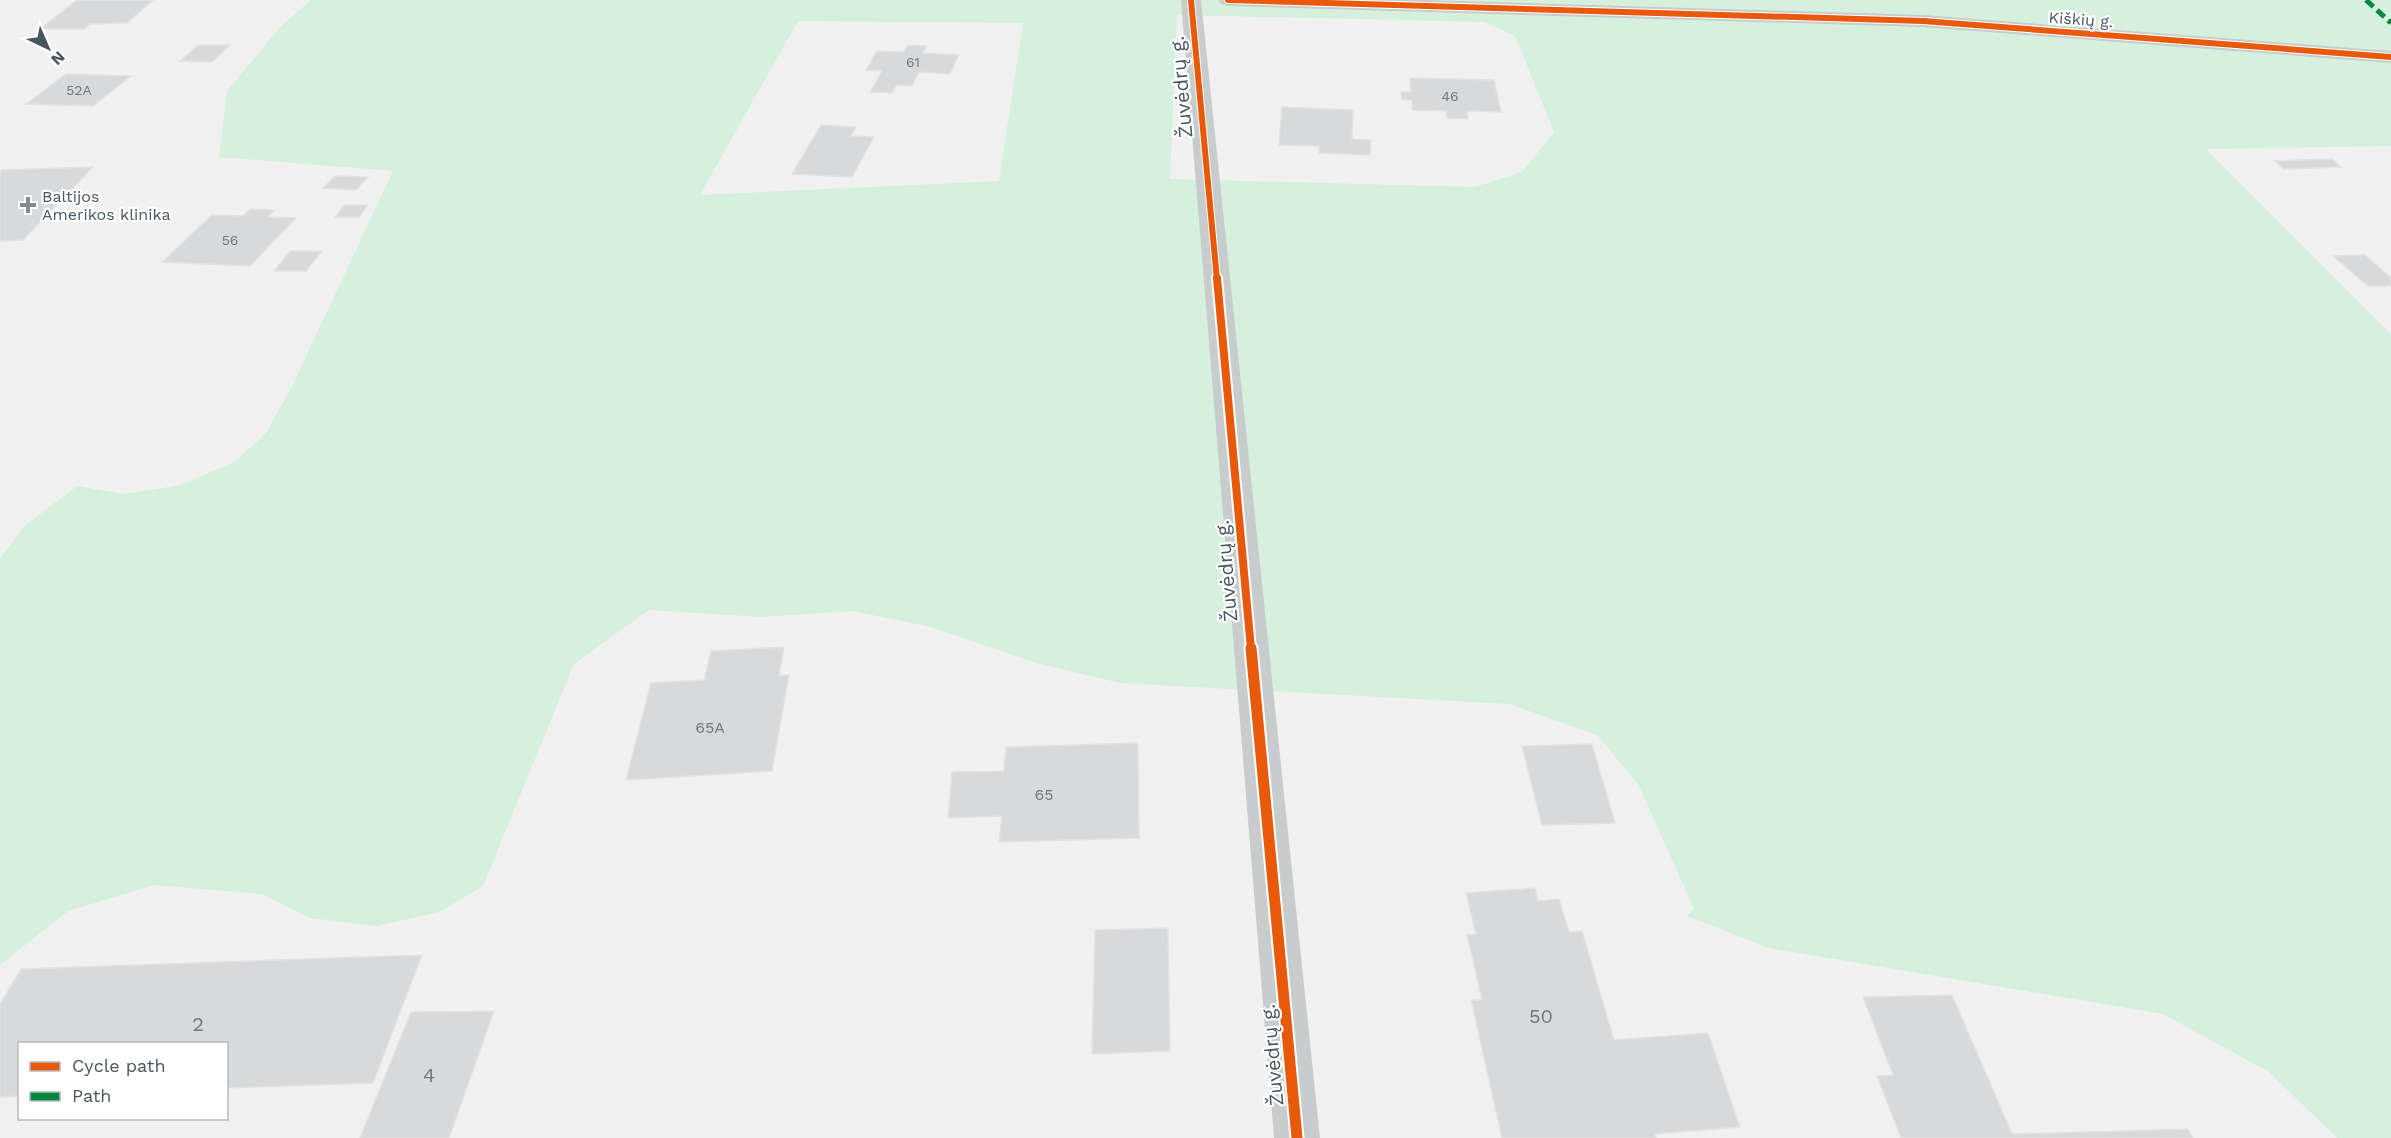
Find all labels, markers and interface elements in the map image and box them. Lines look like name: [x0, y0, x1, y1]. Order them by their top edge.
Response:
street label: Kiškių g.: [2048, 8, 2114, 31]
north arrow: [18, 18, 78, 78]
street label: Žuvėdrų g.: [1165, 35, 1197, 139]
text: N: [47, 47, 69, 69]
house number: 61: [906, 54, 920, 70]
house number: 52A: [66, 82, 92, 98]
house number: 46: [1441, 88, 1459, 104]
place label: Baltijos Amerikos klinika: [42, 187, 170, 224]
marker: Baltijos Amerikos klinika: [19, 196, 37, 214]
house number: 56: [222, 232, 238, 248]
street label: Žuvėdrų g.: [1210, 519, 1242, 623]
house number: 65A: [695, 718, 725, 737]
house number: 65: [1034, 785, 1054, 804]
street label: Žuvėdrų g.: [1256, 1003, 1288, 1107]
house number: 50: [1529, 1004, 1553, 1028]
house number: 2: [192, 1012, 204, 1036]
legend: [18, 1042, 228, 1120]
text: Cycle path: [72, 1055, 166, 1076]
house number: 4: [423, 1063, 435, 1087]
text: Path: [72, 1085, 112, 1106]

